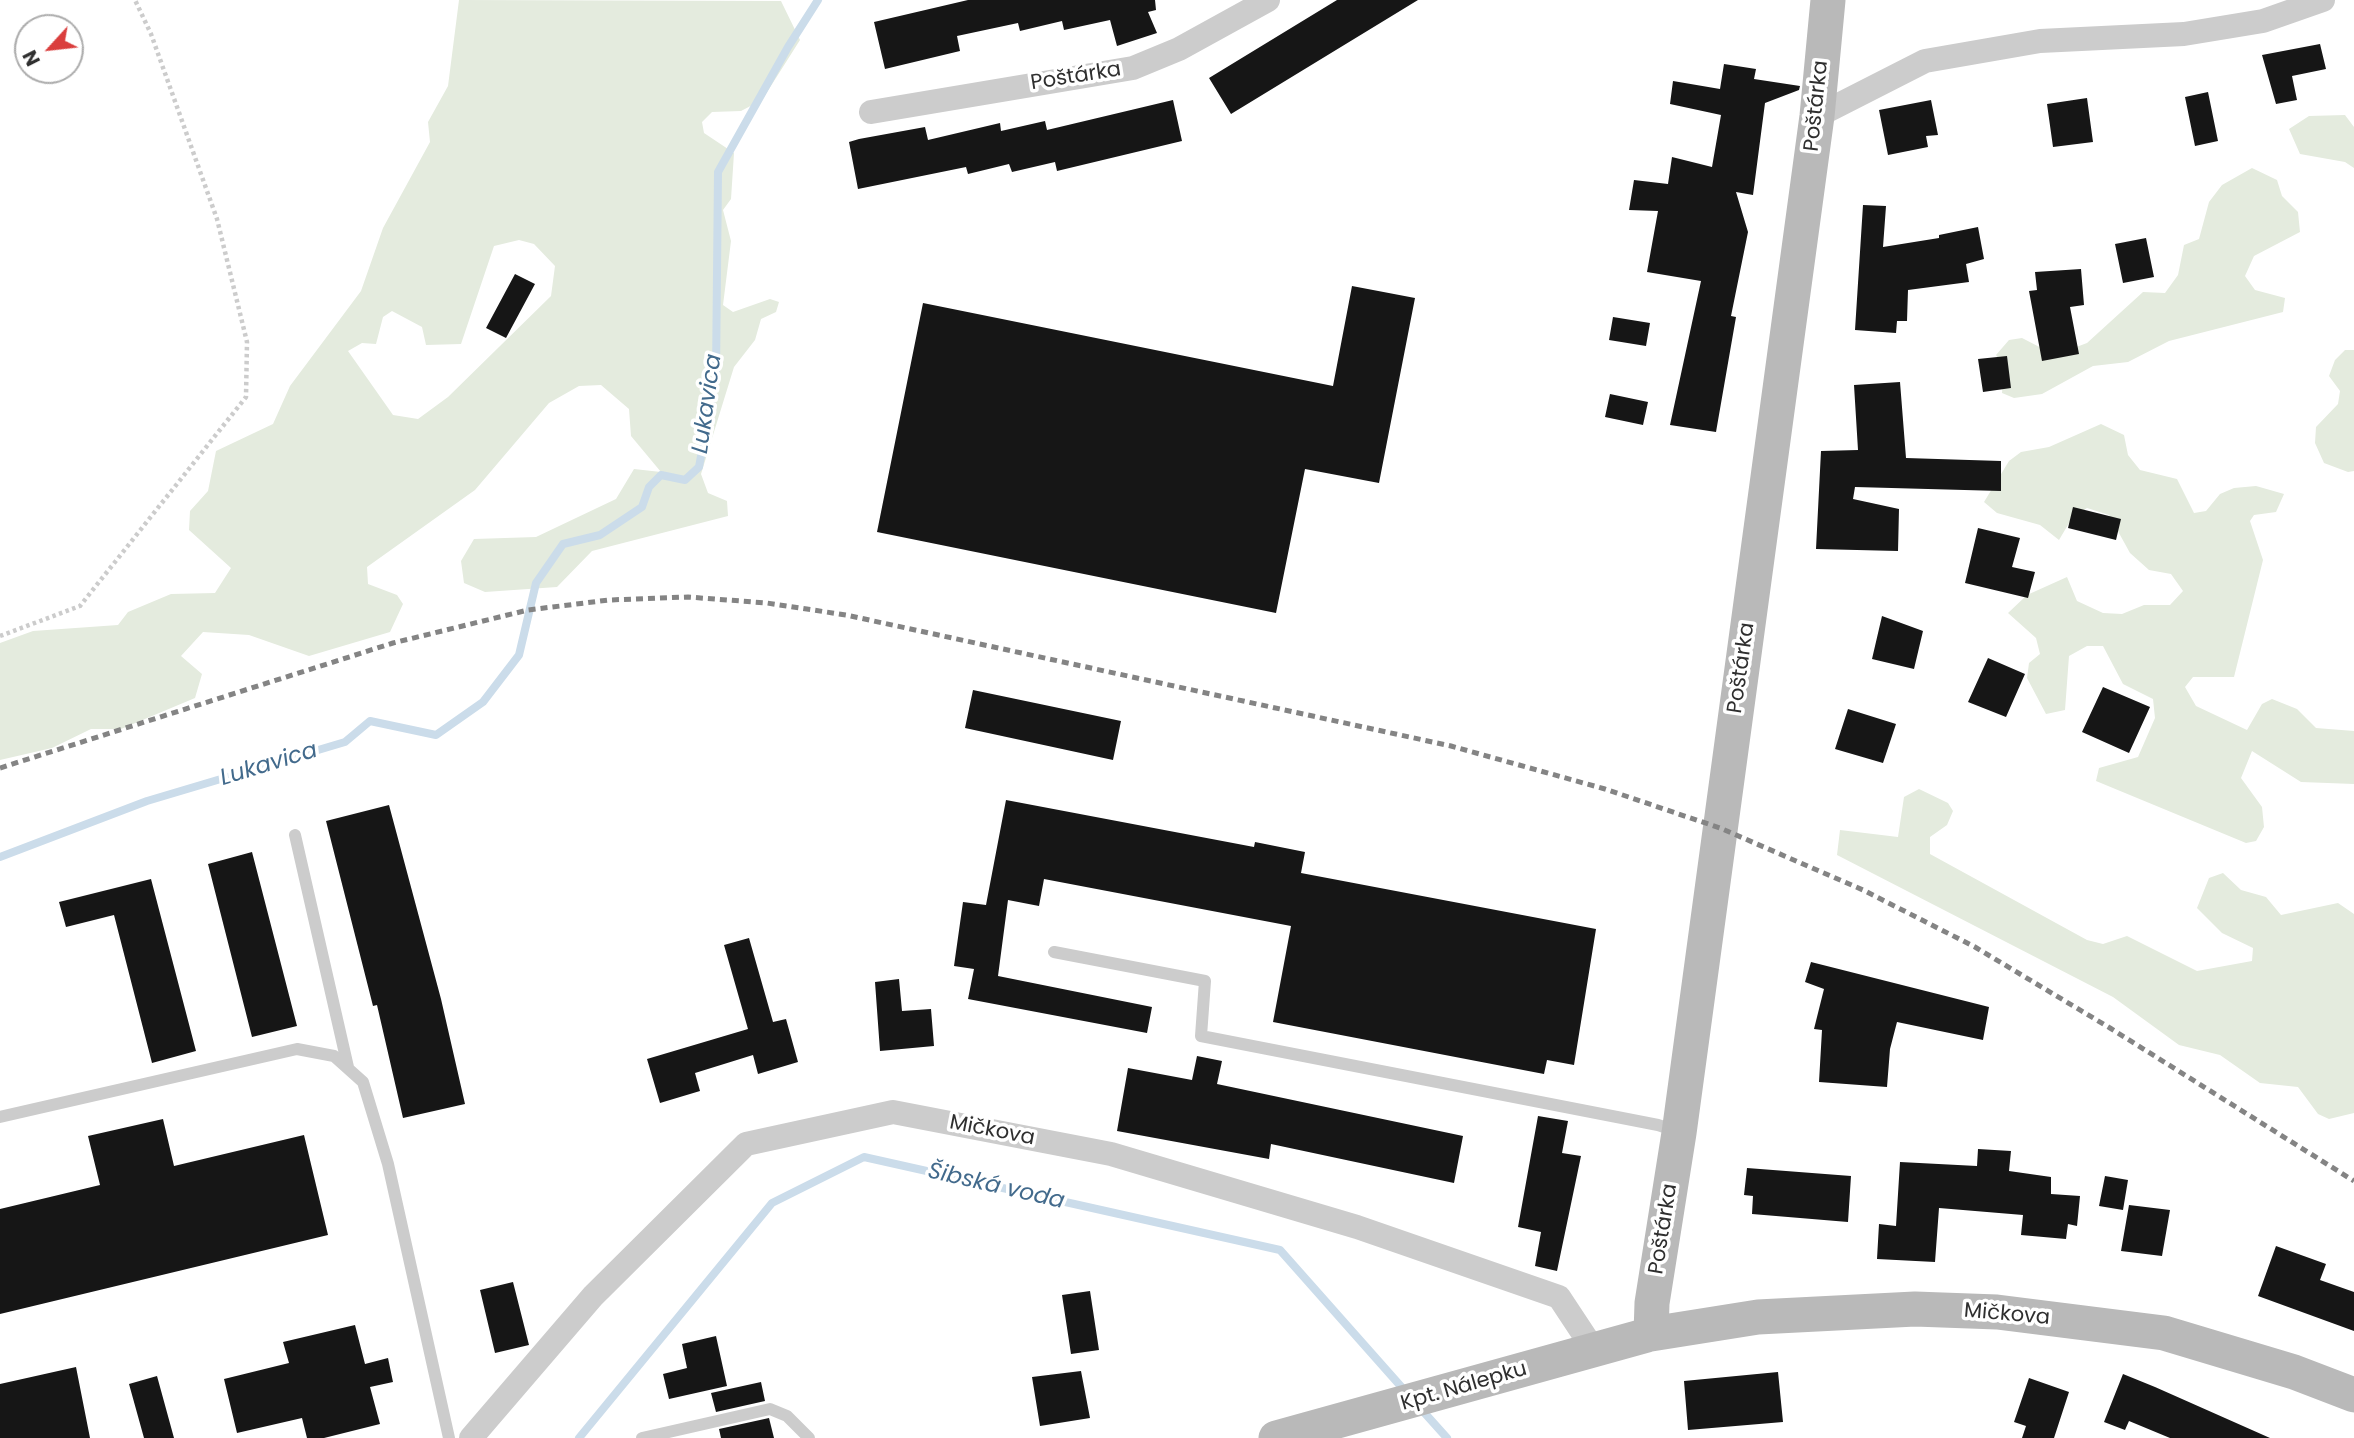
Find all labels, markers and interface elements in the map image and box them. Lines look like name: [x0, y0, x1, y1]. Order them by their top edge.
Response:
north arrow: [14, 14, 84, 84]
text: N: [16, 45, 47, 70]
street label: Poštárka: [1029, 57, 1123, 97]
street label: Poštárka: [1800, 59, 1834, 153]
water label: Lukavica: [687, 353, 729, 455]
street label: Poštárka: [1723, 621, 1761, 715]
water label: Lukavica: [217, 737, 321, 793]
street label: Mičkova: [947, 1110, 1037, 1152]
water label: Šibská voda: [925, 1158, 1067, 1216]
street label: Poštárka: [1644, 1182, 1684, 1276]
street label: Mičkova: [1963, 1299, 2051, 1331]
street label: Kpt. Nálepku: [1398, 1357, 1530, 1417]

